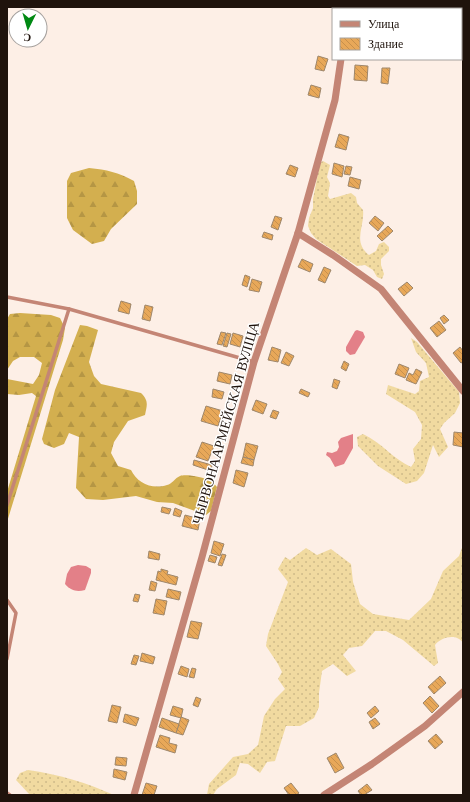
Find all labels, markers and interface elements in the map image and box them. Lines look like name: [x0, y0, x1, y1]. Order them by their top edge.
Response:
north arrow: [8, 8, 48, 48]
legend: [332, 8, 462, 60]
text: Улица: [368, 17, 400, 31]
text: С: [23, 32, 32, 44]
text: Здание: [368, 37, 403, 51]
street label: ЧЫРВОНААРМЕЙСКАЯ ВУЛІЦА: [189, 319, 262, 526]

